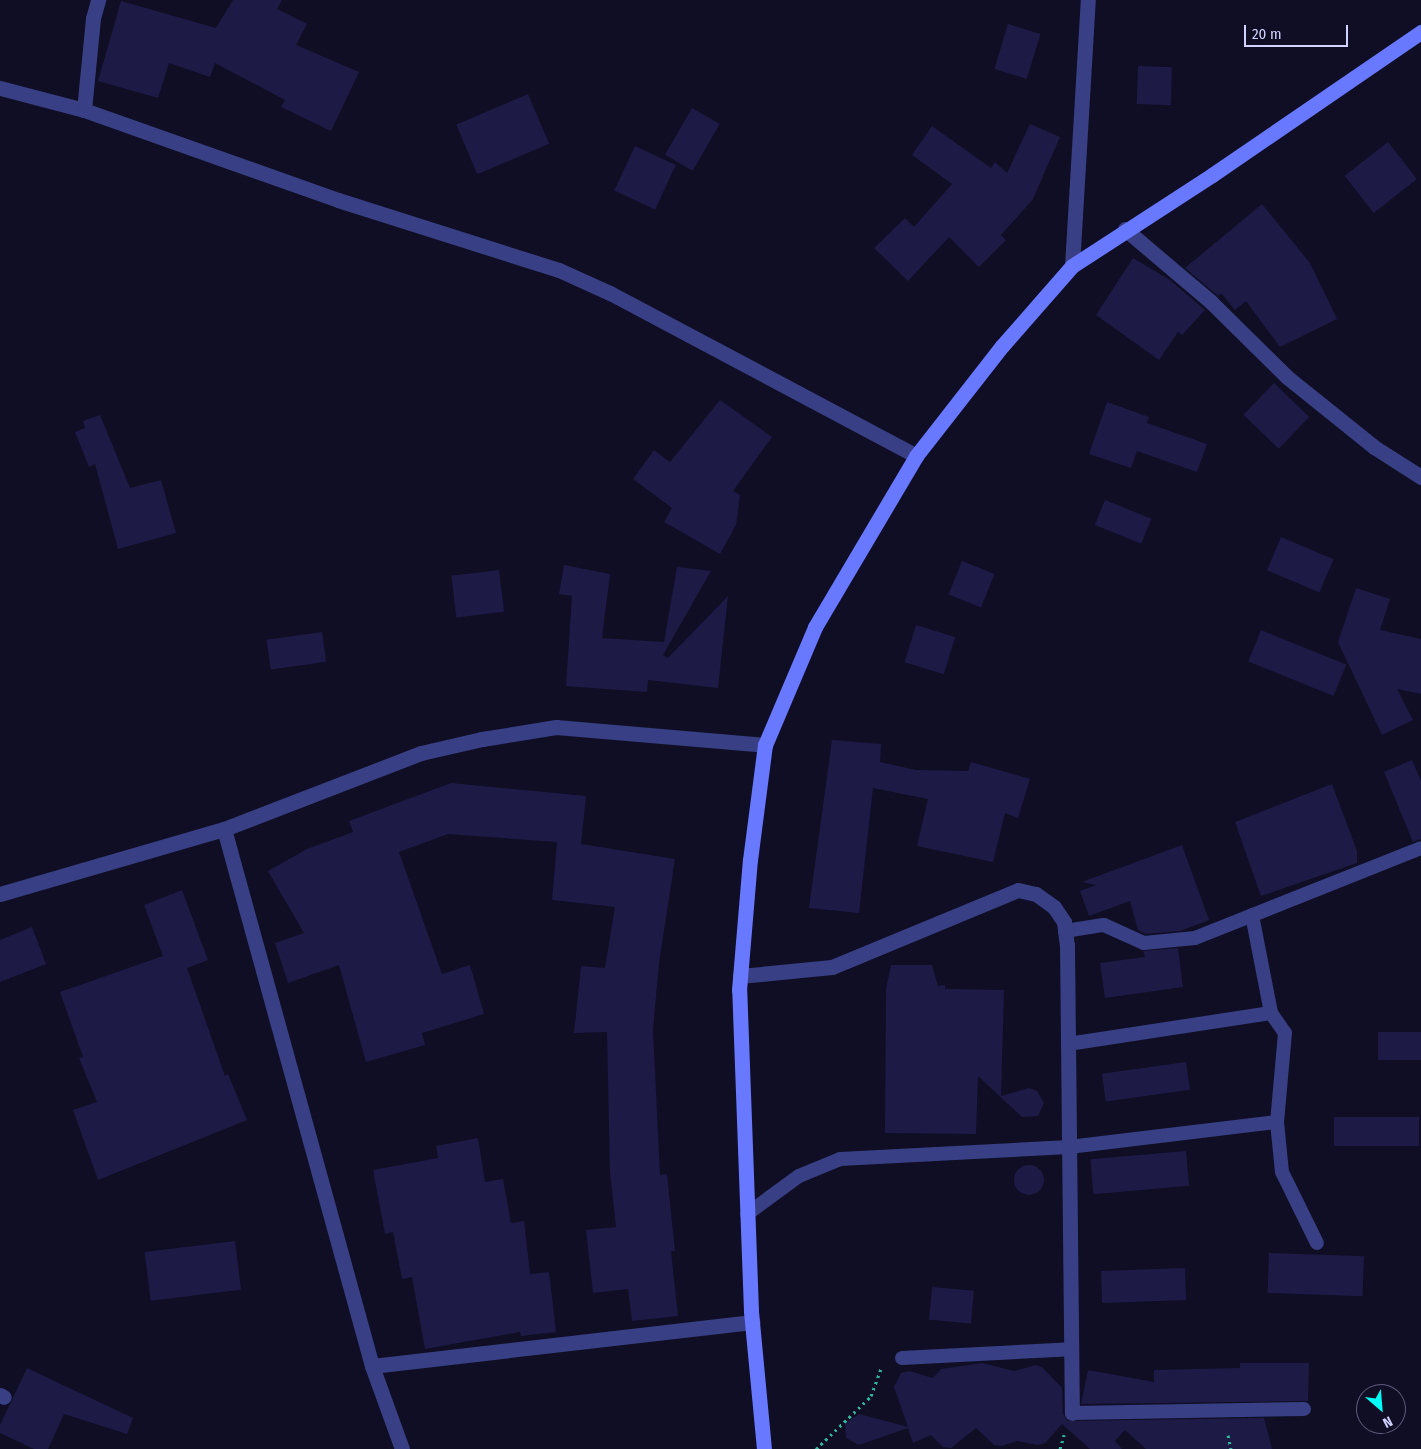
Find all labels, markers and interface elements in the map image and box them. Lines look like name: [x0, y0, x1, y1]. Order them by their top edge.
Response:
scale bar: [1246, 15, 1350, 47]
text: 20 m: [1252, 25, 1282, 43]
north arrow: [1356, 1384, 1406, 1434]
text: N: [1380, 1412, 1395, 1431]

